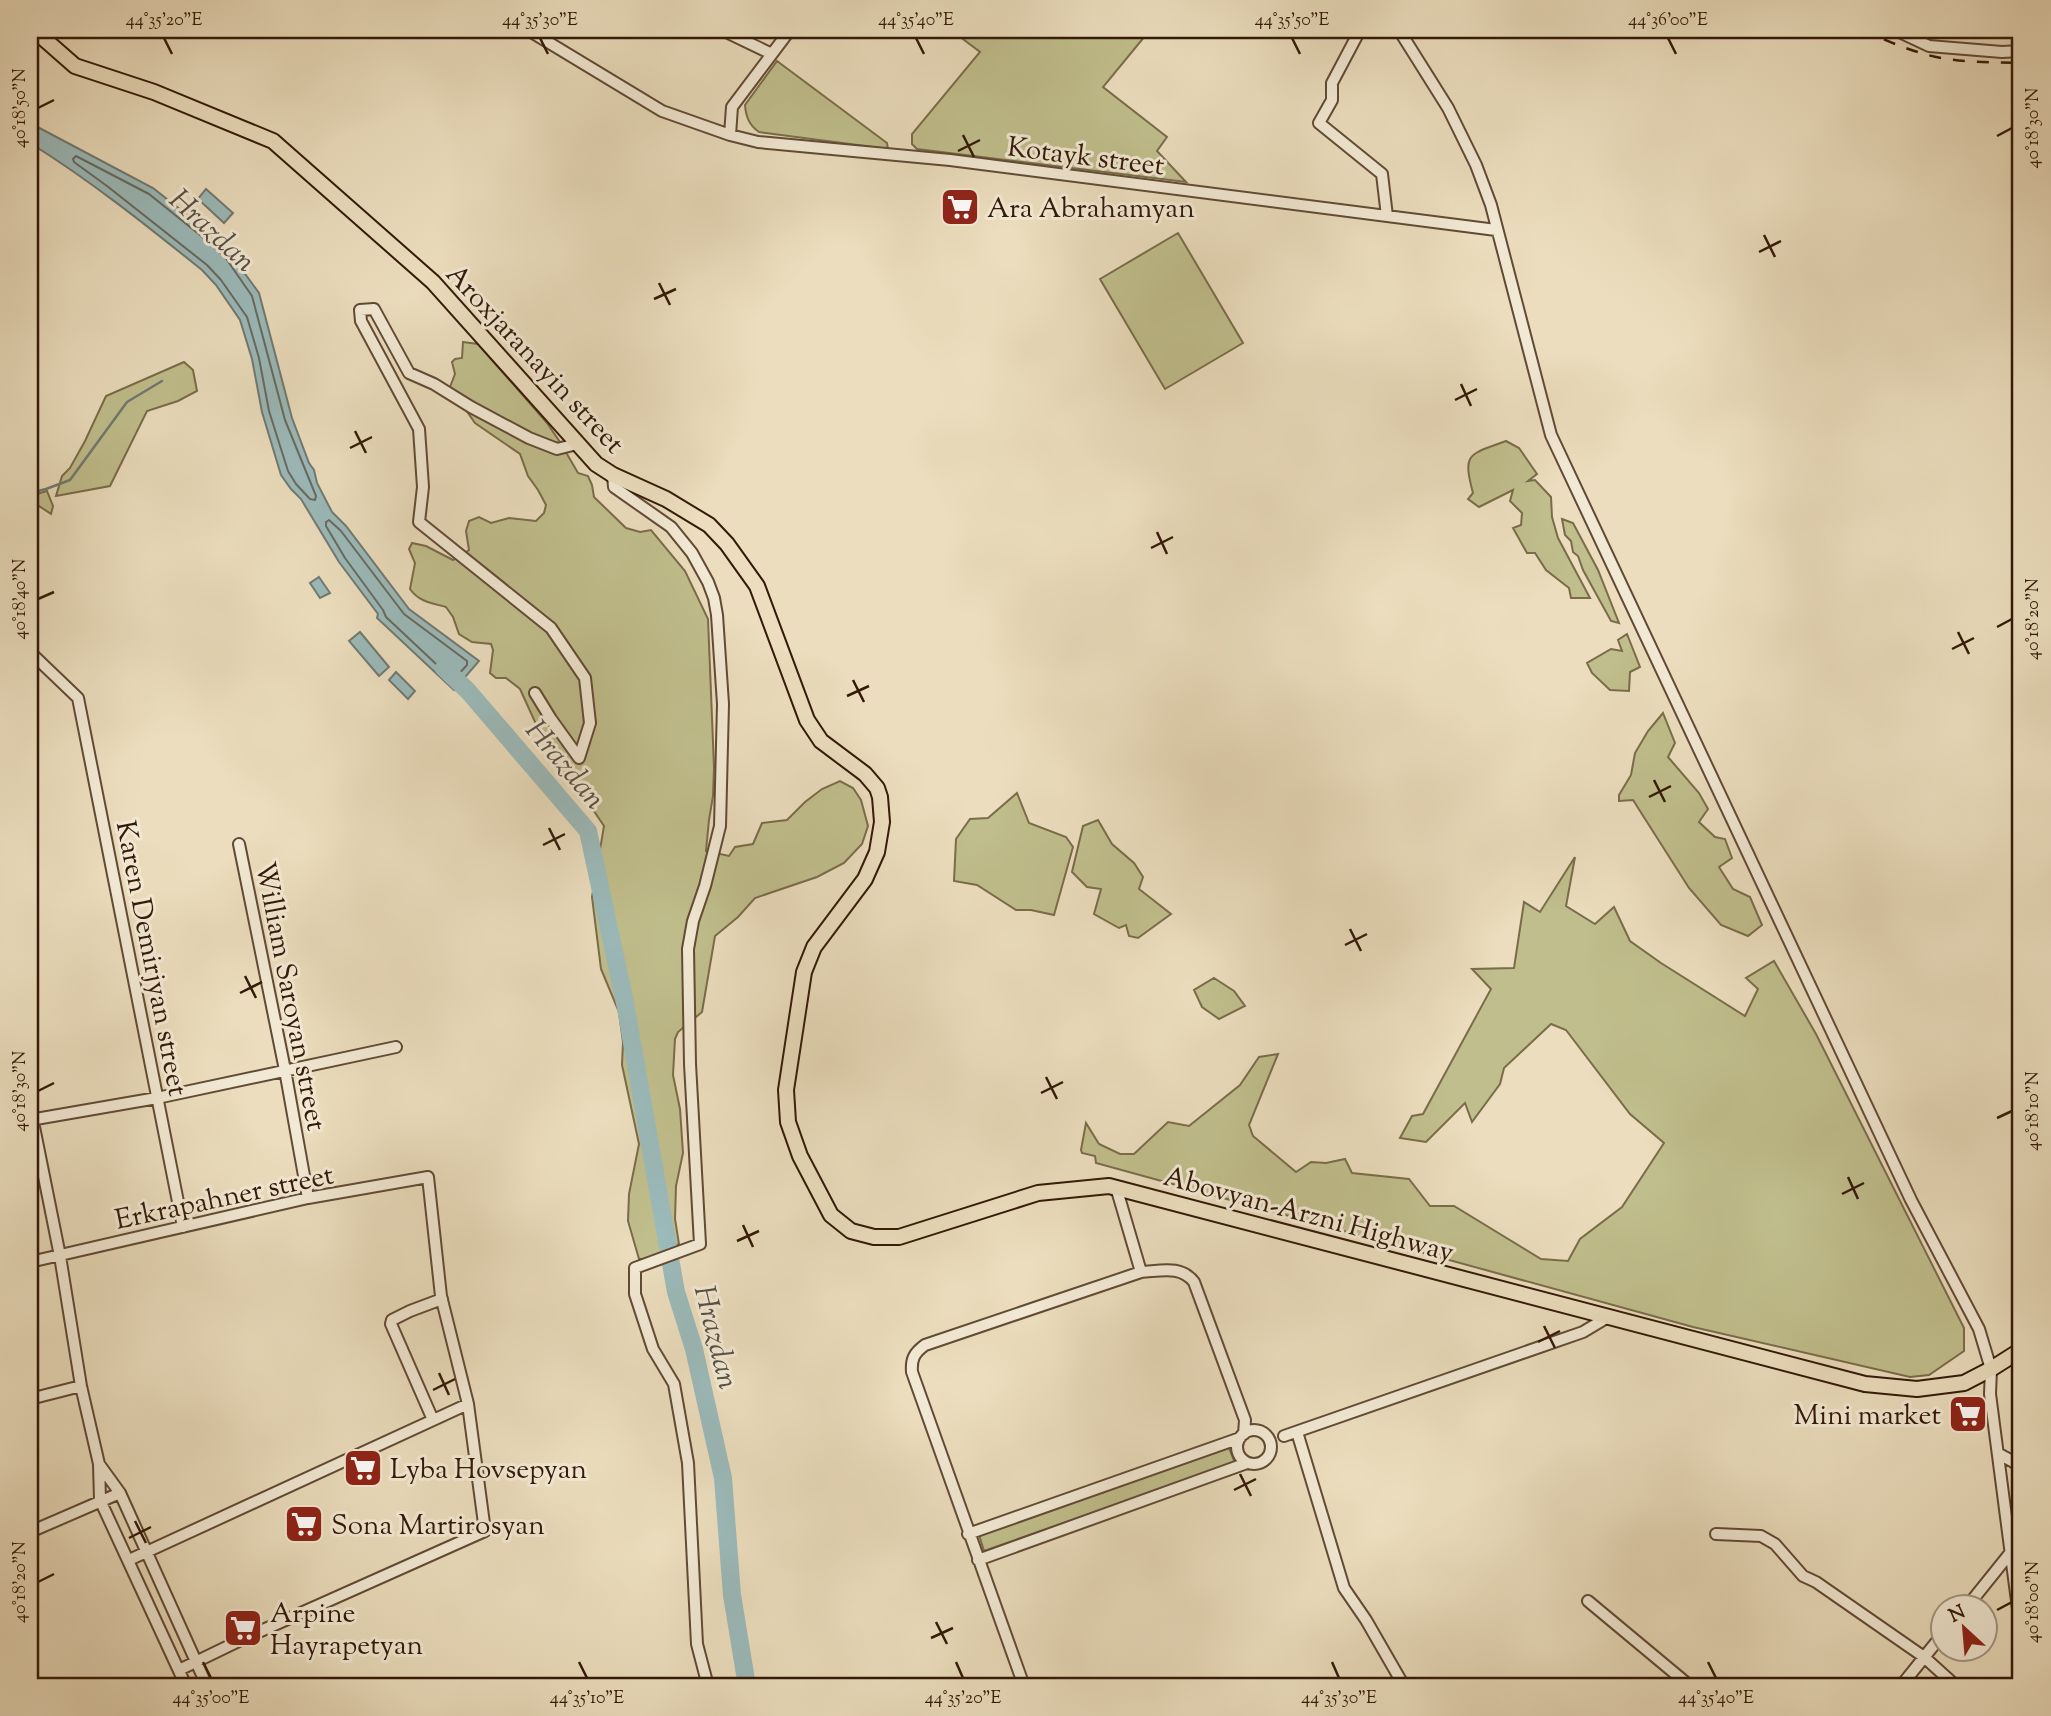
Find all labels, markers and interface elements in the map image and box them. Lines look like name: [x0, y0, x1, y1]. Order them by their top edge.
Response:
text: 44°35'20"E: [126, 8, 202, 34]
text: 44°35'30"E: [502, 8, 578, 34]
text: 44°35'40"E: [878, 8, 954, 34]
text: 44°35'50"E: [1255, 8, 1329, 34]
text: 44°36'00"E: [1628, 8, 1708, 34]
text: 40°18'50"N: [8, 68, 34, 148]
text: 40°18'30"N: [2021, 88, 2047, 168]
street label: Kotayk street: [1005, 129, 1167, 188]
water label: Hrazdan: [158, 180, 265, 284]
supermarket icon: Ara Abrahamyan: [939, 186, 981, 228]
place label: Ara Abrahamyan: [987, 190, 1195, 230]
street label: Aroxjaranayin street: [435, 256, 633, 464]
text: 40°18'40"N: [8, 559, 34, 639]
text: 40°18'20"N: [2021, 578, 2047, 660]
water label: Hrazdan: [514, 711, 615, 820]
street label: Karen Demirjyan street: [104, 818, 196, 1100]
street label: William Saroyan street: [243, 859, 335, 1135]
text: 40°18'30"N: [8, 1051, 34, 1131]
text: 40°18'10"N: [2021, 1071, 2047, 1151]
street label: Erkrapahner street: [112, 1156, 338, 1242]
street label: Abovyan-Arzni Highway: [1159, 1158, 1458, 1274]
water label: Hrazdan: [681, 1281, 748, 1394]
supermarket icon: Mini market: [1947, 1393, 1989, 1435]
place label: Mini market: [1794, 1397, 1941, 1437]
supermarket icon: Lyba Hovsepyan: [342, 1447, 384, 1489]
place label: Lyba Hovsepyan: [390, 1451, 587, 1491]
supermarket icon: Sona Martirosyan: [283, 1503, 325, 1545]
place label: Sona Martirosyan: [331, 1507, 545, 1547]
text: 40°18'20"N: [8, 1541, 34, 1623]
text: 40°18'00"N: [2021, 1561, 2047, 1643]
north arrow: [1928, 1594, 1998, 1664]
place label: Arpine Hayrapetyan: [270, 1595, 423, 1667]
text: N: [1945, 1600, 1970, 1630]
supermarket icon: Arpine Hayrapetyan: [222, 1607, 264, 1649]
text: 44°35'00"E: [173, 1686, 250, 1712]
text: 44°35'10"E: [550, 1686, 624, 1712]
text: 44°35'20"E: [925, 1686, 1001, 1712]
text: 44°35'30"E: [1301, 1686, 1377, 1712]
text: 44°35'40"E: [1678, 1686, 1754, 1712]

